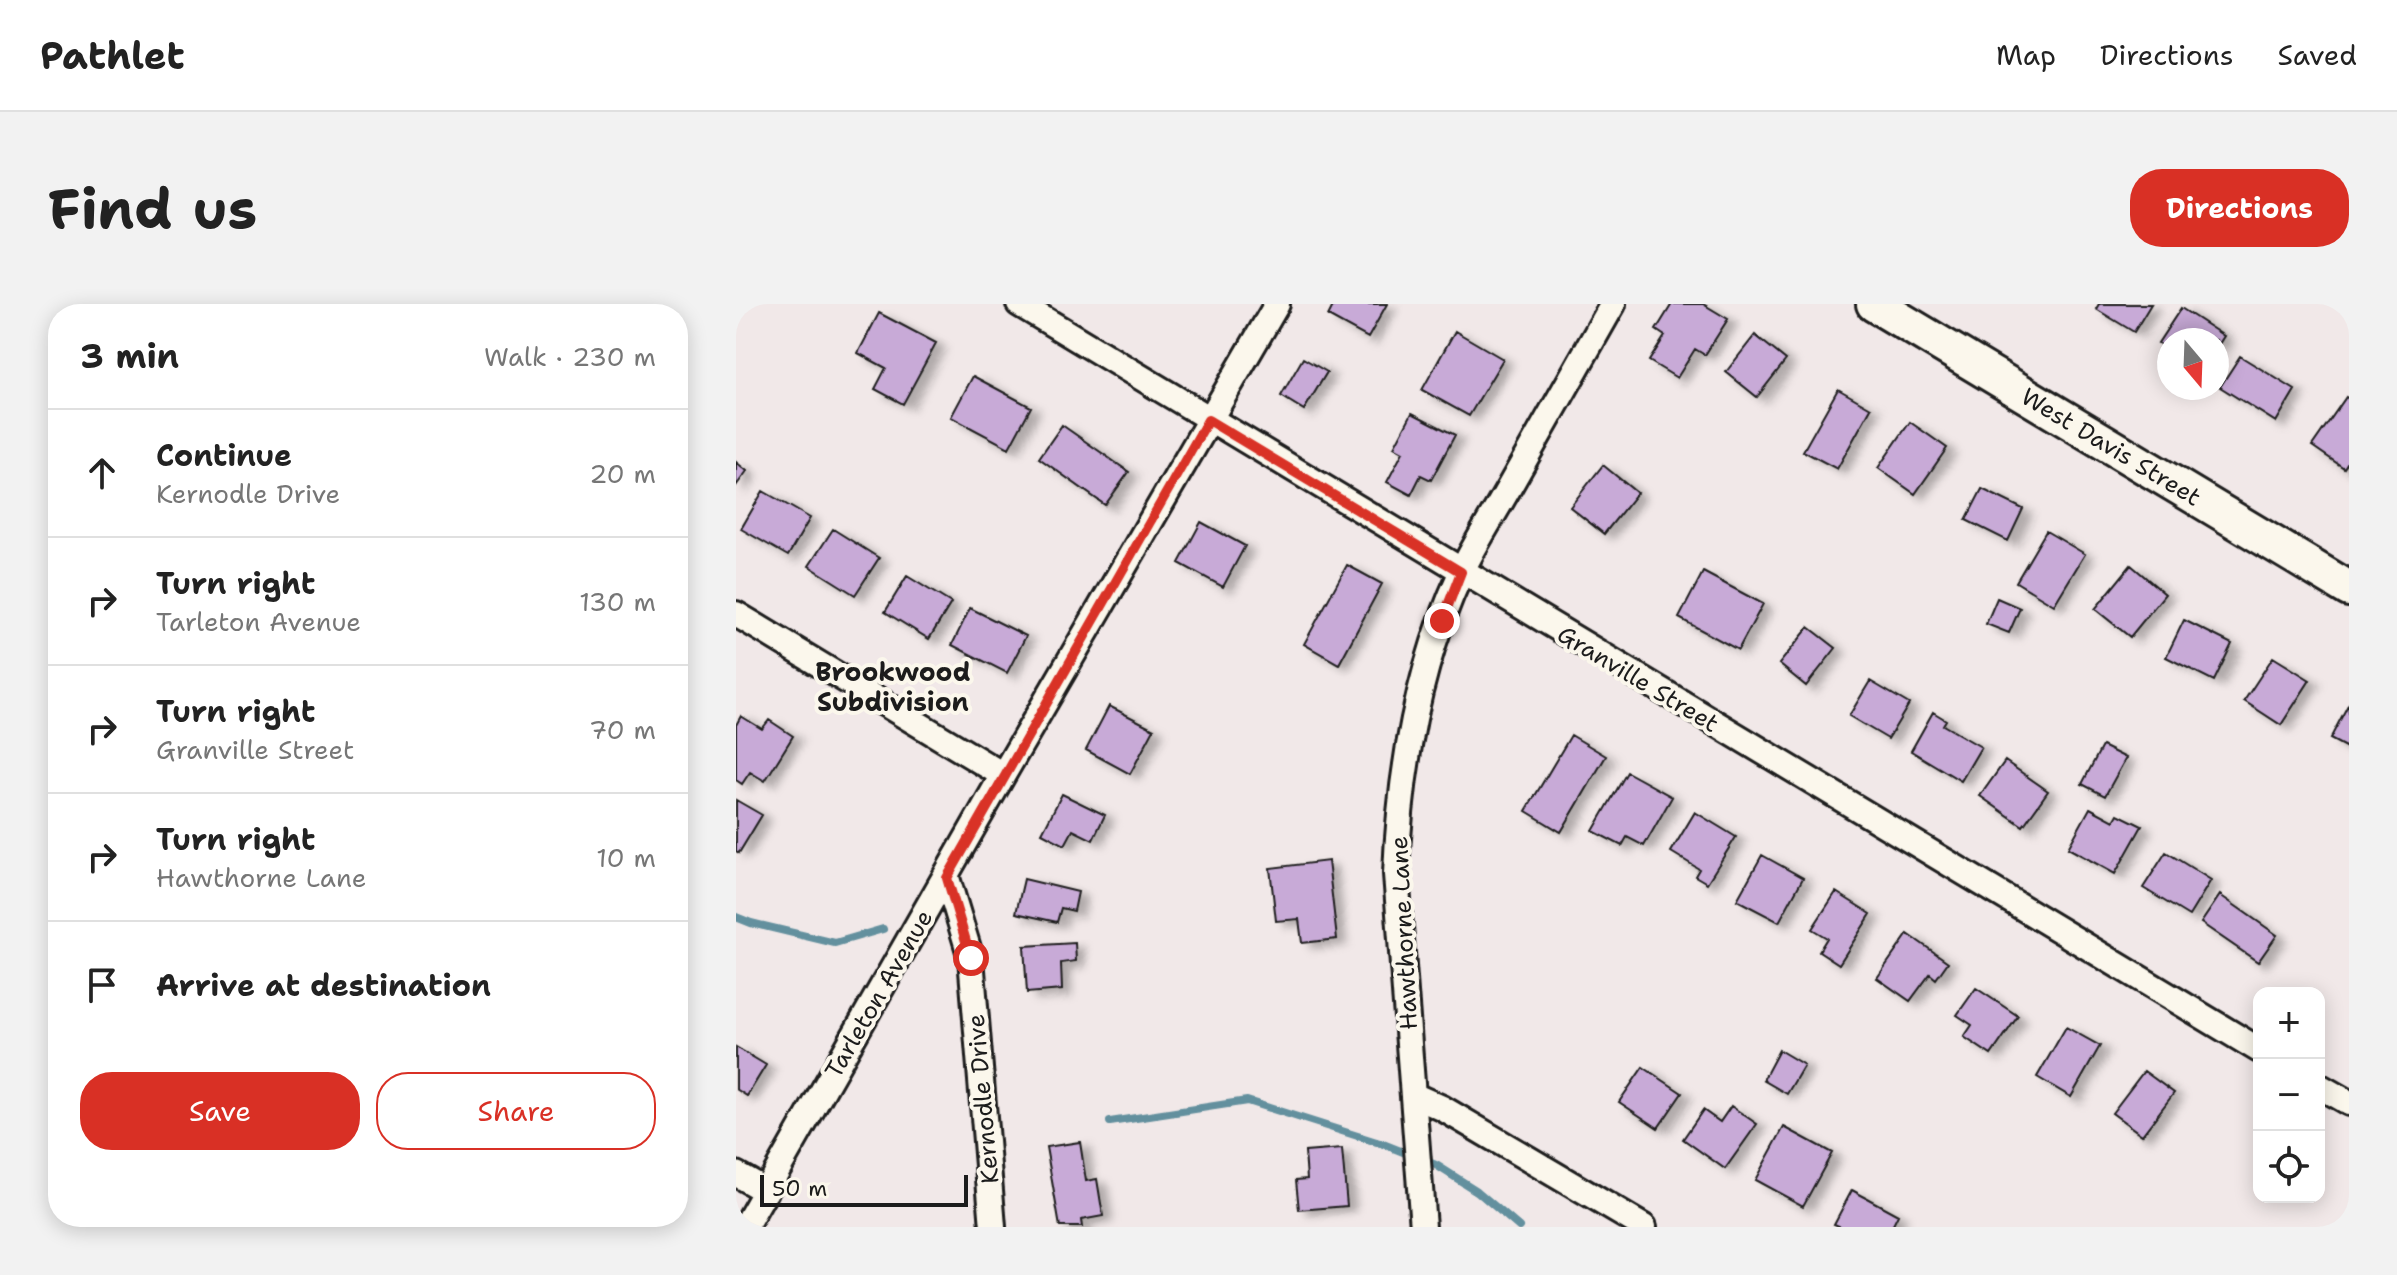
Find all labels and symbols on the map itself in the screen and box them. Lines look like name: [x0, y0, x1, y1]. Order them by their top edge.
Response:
north arrow: [2157, 328, 2229, 400]
street label: West Davis Street: [2015, 381, 2207, 513]
route end: [1424, 603, 1460, 639]
street label: Granville Street: [1551, 618, 1725, 740]
district label: Brookwood Subdivision: [815, 654, 971, 719]
street label: Hawthorne Lane: [1383, 835, 1425, 1031]
street label: Tarleton Avenue: [818, 904, 940, 1084]
route start: [953, 940, 989, 976]
street label: Kernodle Drive: [960, 1013, 1006, 1185]
scale bar: [760, 1171, 968, 1207]

